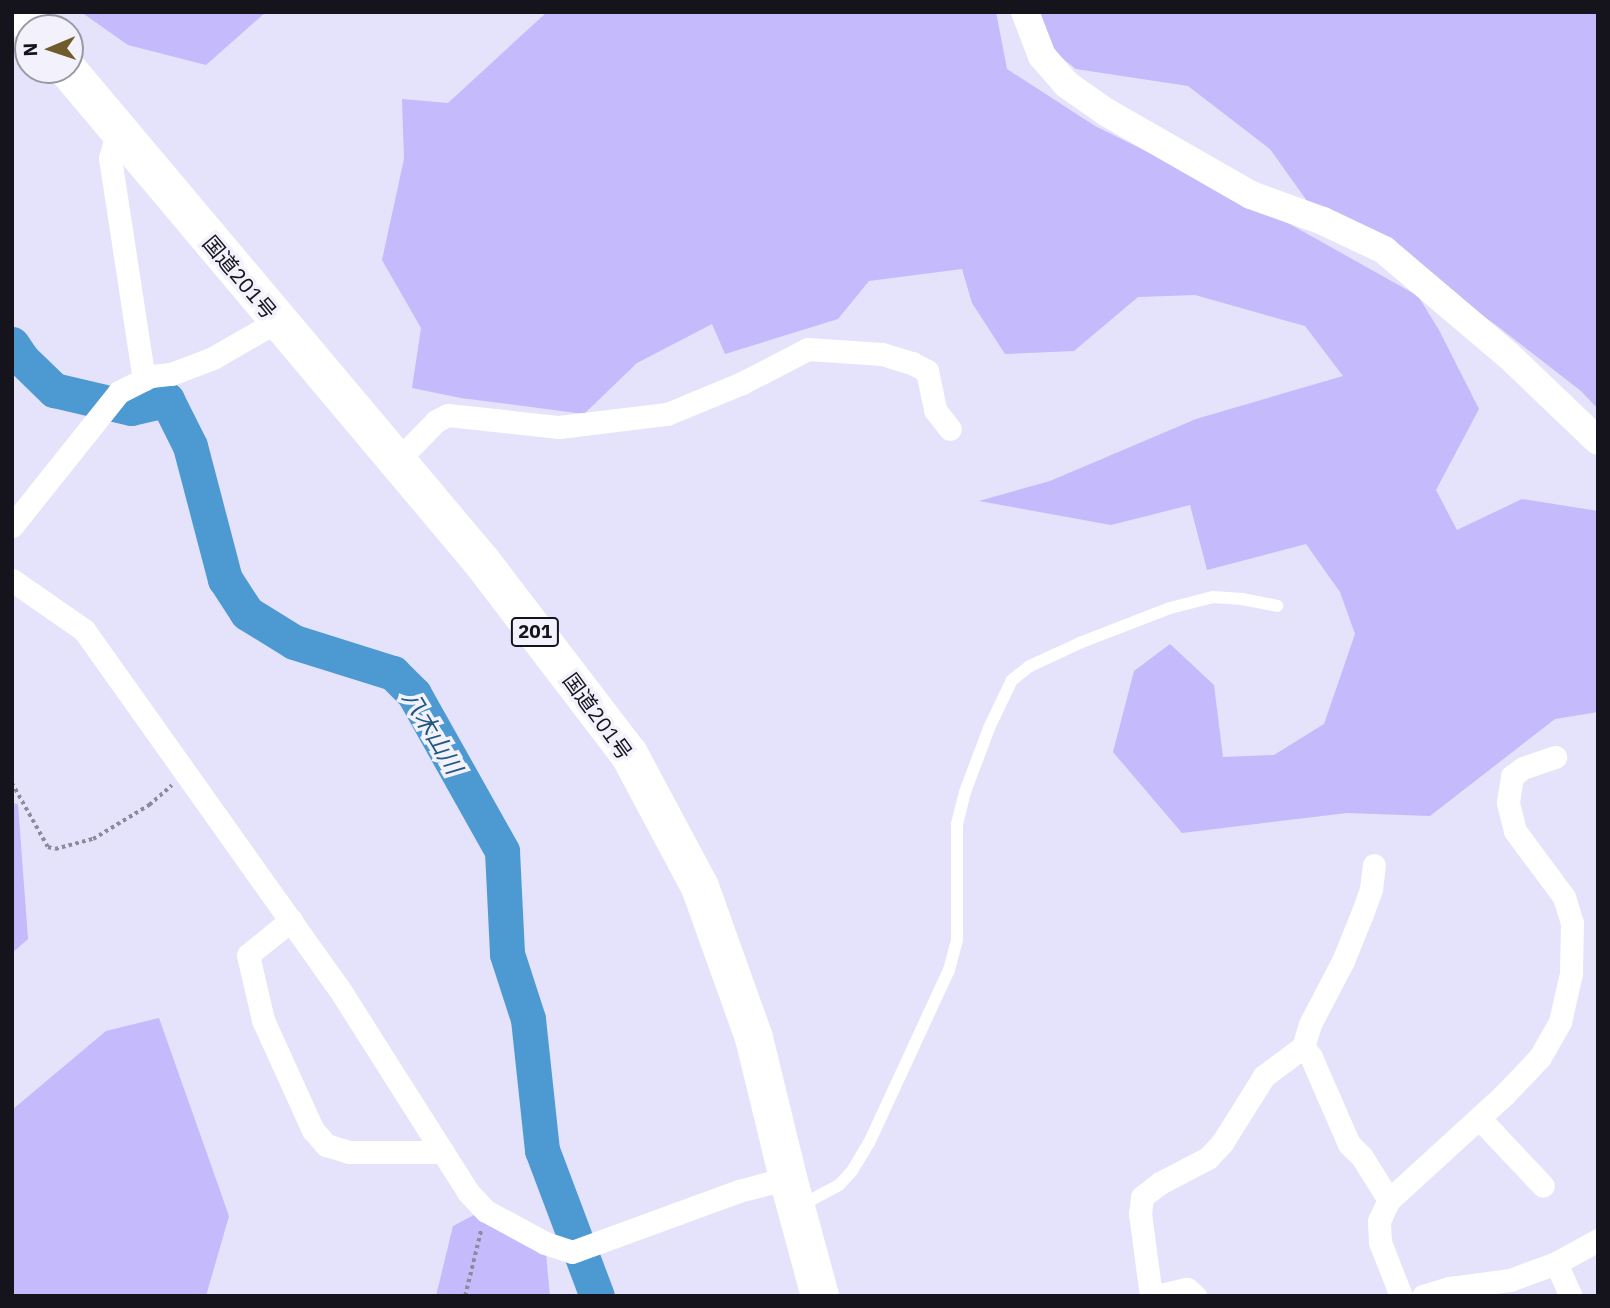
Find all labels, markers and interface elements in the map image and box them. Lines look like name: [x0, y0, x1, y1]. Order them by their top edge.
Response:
north arrow: [14, 14, 84, 84]
text: N: [18, 42, 42, 57]
street label: 国道201号: [198, 230, 282, 324]
road number: 201: [510, 617, 560, 648]
street label: 国道201号: [558, 668, 638, 764]
water label: 八木山川: [397, 685, 469, 779]

